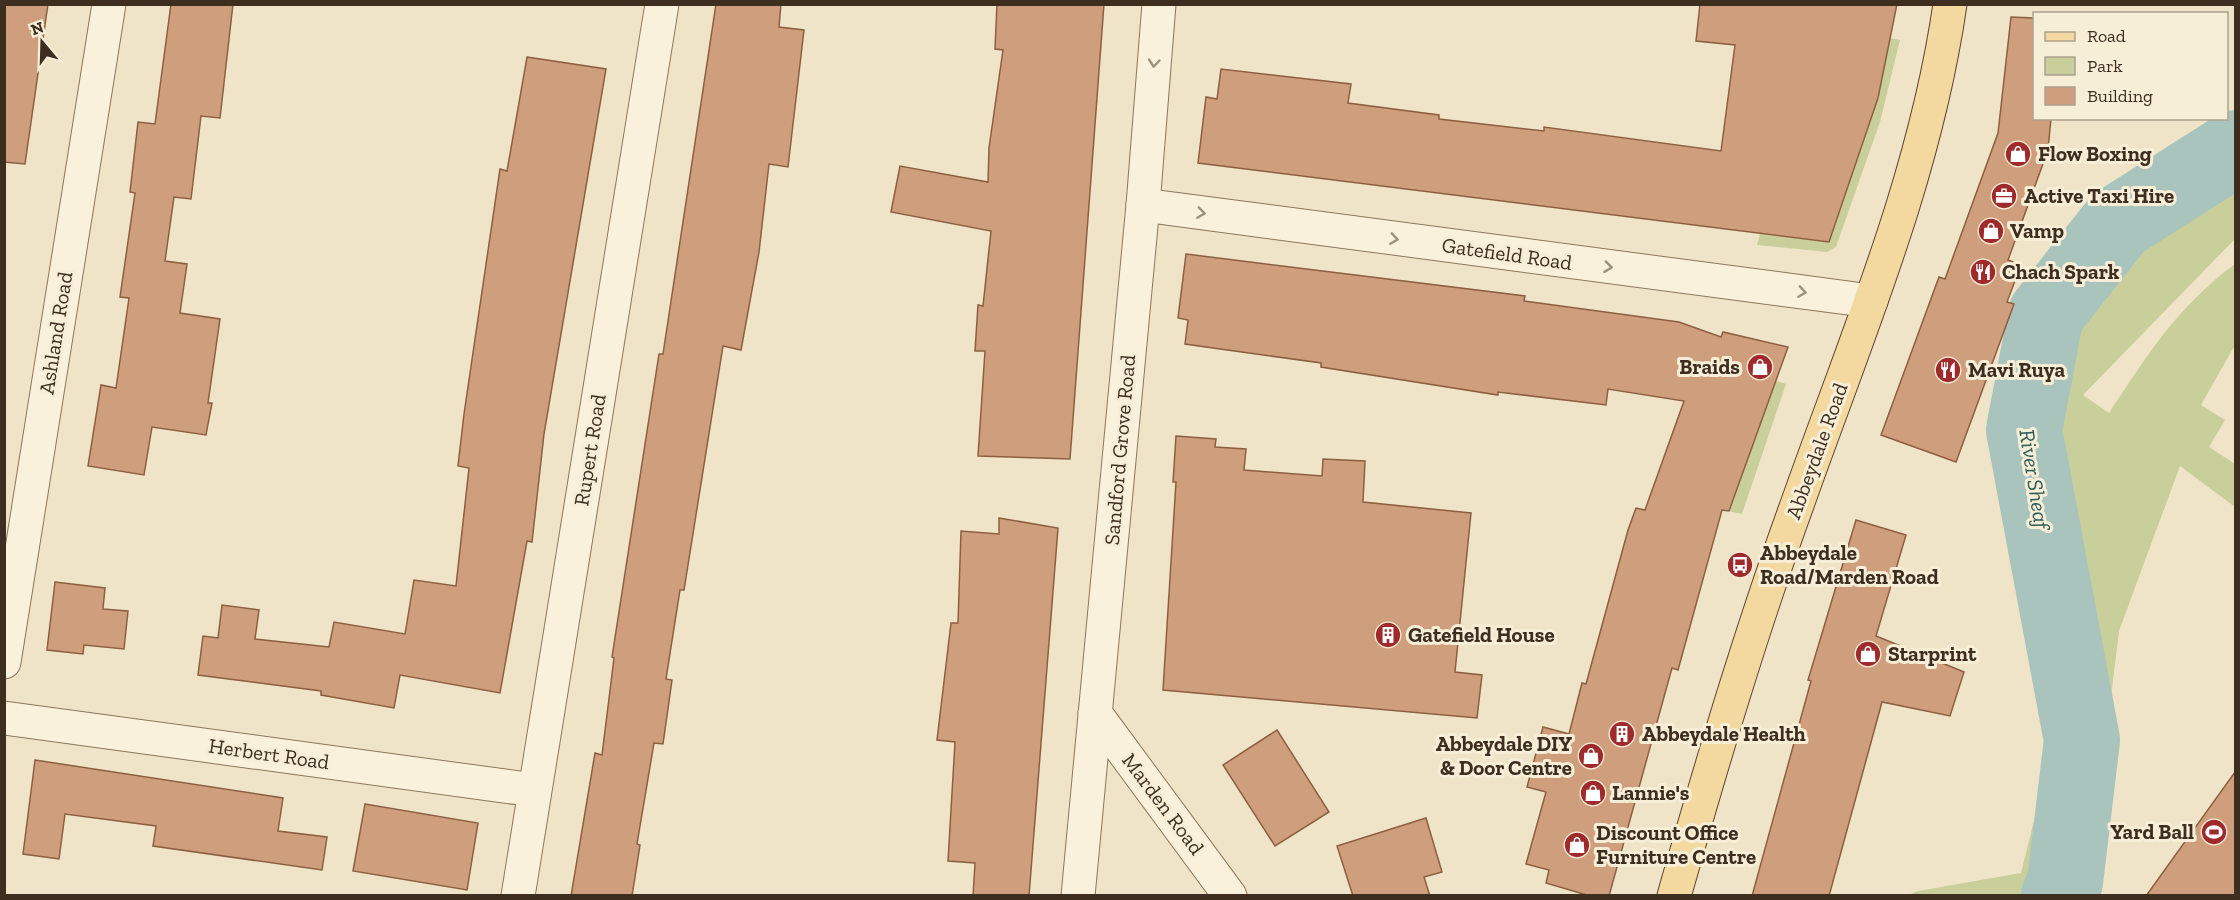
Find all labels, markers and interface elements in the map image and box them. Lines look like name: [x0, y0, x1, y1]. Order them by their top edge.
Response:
north arrow: [12, 12, 72, 72]
legend: [2033, 12, 2228, 120]
text: N: [28, 17, 46, 39]
text: Road: [2087, 25, 2126, 47]
text: Park: [2087, 55, 2123, 77]
one-way arrow: [1148, 58, 1161, 67]
text: Building: [2087, 85, 2153, 107]
shop icon: Flow Boxing: [2003, 139, 2033, 169]
place label: Flow Boxing: [2038, 141, 2152, 166]
office icon: Active Taxi Hire: [1989, 181, 2019, 211]
place label: Active Taxi Hire: [2024, 183, 2174, 208]
one-way arrow: [1196, 207, 1206, 219]
shop icon: Vamp: [1976, 216, 2006, 246]
place label: Vamp: [2010, 218, 2064, 243]
street label: Gatefield Road: [1440, 232, 1574, 275]
one-way arrow: [1390, 233, 1399, 245]
restaurant icon: Chach Spark: [1968, 257, 1998, 287]
place label: Chach Spark: [2002, 259, 2120, 284]
one-way arrow: [1604, 261, 1613, 273]
street label: Ashland Road: [33, 269, 78, 396]
one-way arrow: [1797, 285, 1806, 298]
shop icon: Braids: [1745, 352, 1775, 382]
street label: Sandford Grove Road: [1099, 353, 1140, 546]
place label: Braids: [1679, 354, 1740, 379]
restaurant icon: Mavi Ruya: [1933, 355, 1963, 385]
place label: Mavi Ruya: [1968, 357, 2066, 382]
street label: Abbeydale Road: [1780, 379, 1853, 522]
street label: Rupert Road: [568, 392, 611, 508]
water label: River Sheaf: [2013, 427, 2056, 533]
place label: Abbeydale Road/Marden Road: [1760, 540, 1939, 589]
bus stop icon: Abbeydale Road/Marden Road: [1725, 550, 1755, 580]
building icon: Gatefield House: [1373, 620, 1403, 650]
place label: Gatefield House: [1408, 622, 1555, 647]
shop icon: Starprint: [1853, 639, 1883, 669]
place label: Starprint: [1888, 641, 1977, 666]
building icon: Abbeydale Health: [1607, 719, 1637, 749]
place label: Abbeydale Health: [1642, 721, 1806, 746]
place label: Abbeydale DIY & Door Centre: [1436, 731, 1572, 780]
street label: Herbert Road: [207, 733, 332, 774]
shop icon: Abbeydale DIY & Door Centre: [1576, 741, 1606, 771]
street label: Marden Road: [1117, 748, 1210, 860]
shop icon: Lannie's: [1578, 778, 1608, 808]
place label: Lannie's: [1612, 780, 1690, 805]
sports icon: Yard Ball: [2199, 817, 2229, 847]
place label: Yard Ball: [2110, 819, 2194, 844]
place label: Discount Office Furniture Centre: [1596, 820, 1756, 869]
shop icon: Discount Office Furniture Centre: [1562, 830, 1592, 860]

